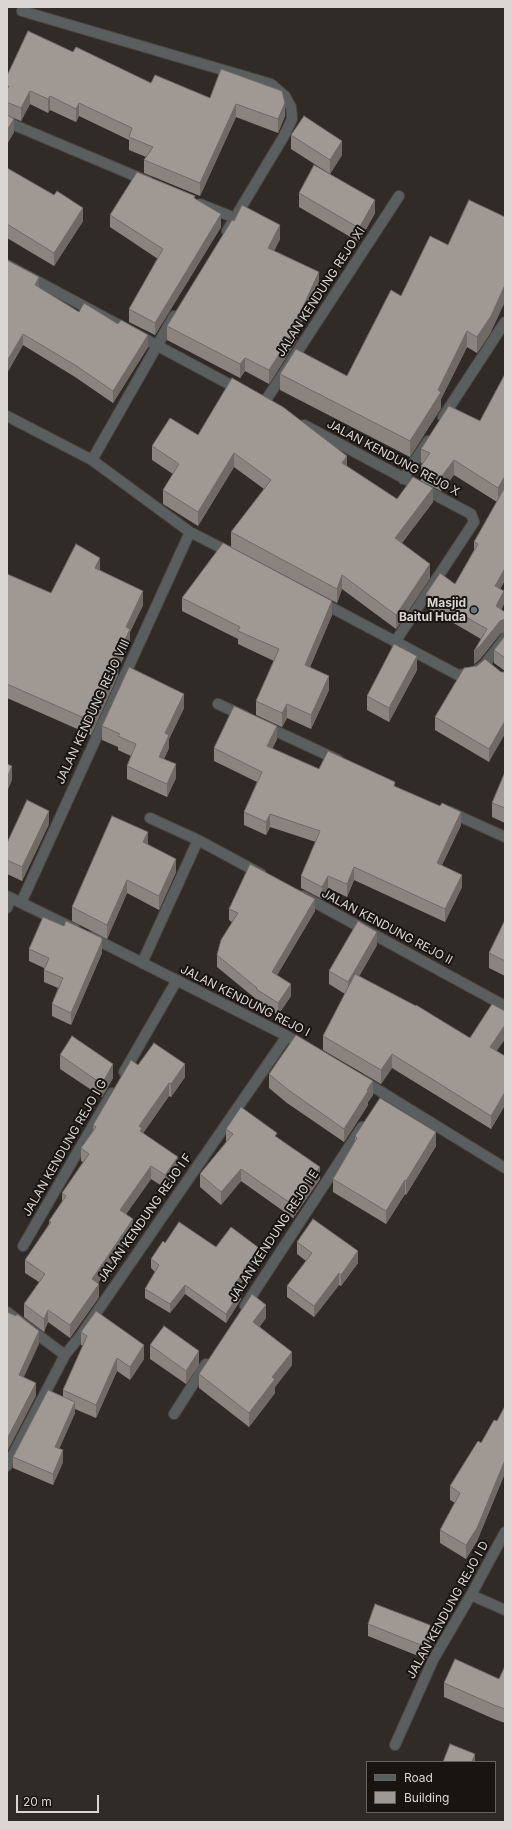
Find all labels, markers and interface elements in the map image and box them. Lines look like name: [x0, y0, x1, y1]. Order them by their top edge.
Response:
street label: JALAN KENDUNG REJO XI: [274, 225, 368, 359]
street label: JALAN KENDUNG REJO X: [324, 417, 462, 499]
place label: Masjid Baitul Huda: [399, 596, 466, 624]
marker: Masjid Baitul Huda: [469, 605, 479, 615]
street label: JALAN KENDUNG REJO VIII: [53, 637, 133, 787]
street label: JALAN KENDUNG REJO II: [319, 886, 455, 968]
street label: JALAN KENDUNG REJO I: [178, 962, 312, 1040]
street label: JALAN KENDUNG REJO I G: [20, 1077, 110, 1219]
street label: JALAN KENDUNG REJO I F: [95, 1151, 195, 1285]
street label: JALAN KENDUNG REJO I E: [226, 1168, 322, 1304]
street label: JALAN KENDUNG REJO I D: [404, 1539, 492, 1681]
legend: [366, 1761, 496, 1813]
text: Road: [404, 1770, 433, 1785]
scale bar: [18, 1787, 101, 1813]
text: Building: [404, 1790, 449, 1805]
text: 20 m: [23, 1794, 52, 1809]

